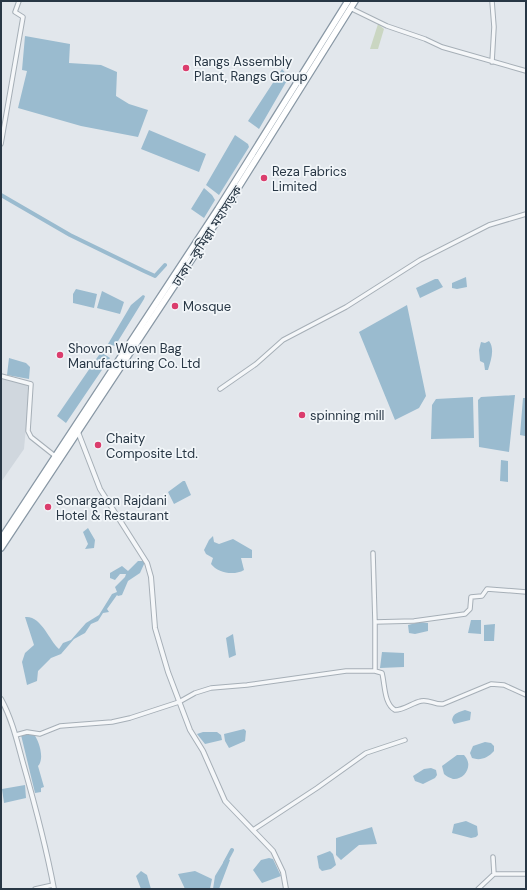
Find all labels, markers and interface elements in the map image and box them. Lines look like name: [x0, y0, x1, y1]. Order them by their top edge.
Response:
place label: Rangs Assembly Plant, Rangs Group: [194, 53, 308, 85]
marker: Rangs Assembly Plant, Rangs Group: [181, 63, 191, 73]
place label: Reza Fabrics Limited: [272, 163, 347, 195]
marker: Reza Fabrics Limited: [259, 173, 269, 183]
street label: ঢাকা–কুমিল্লা মহাসড়ক: [167, 182, 246, 290]
place label: Mosque: [183, 298, 231, 315]
marker: Mosque: [170, 301, 180, 311]
place label: Shovon Woven Bag Manufacturing Co. Ltd: [68, 340, 200, 372]
marker: Shovon Woven Bag Manufacturing Co. Ltd: [55, 350, 65, 360]
place label: spinning mill: [310, 407, 385, 424]
marker: spinning mill: [297, 410, 307, 420]
place label: Chaity Composite Ltd.: [106, 430, 198, 462]
marker: Chaity Composite Ltd.: [93, 440, 103, 450]
place label: Sonargaon Rajdani Hotel & Restaurant: [56, 492, 169, 524]
marker: Sonargaon Rajdani Hotel & Restaurant: [43, 502, 53, 512]

